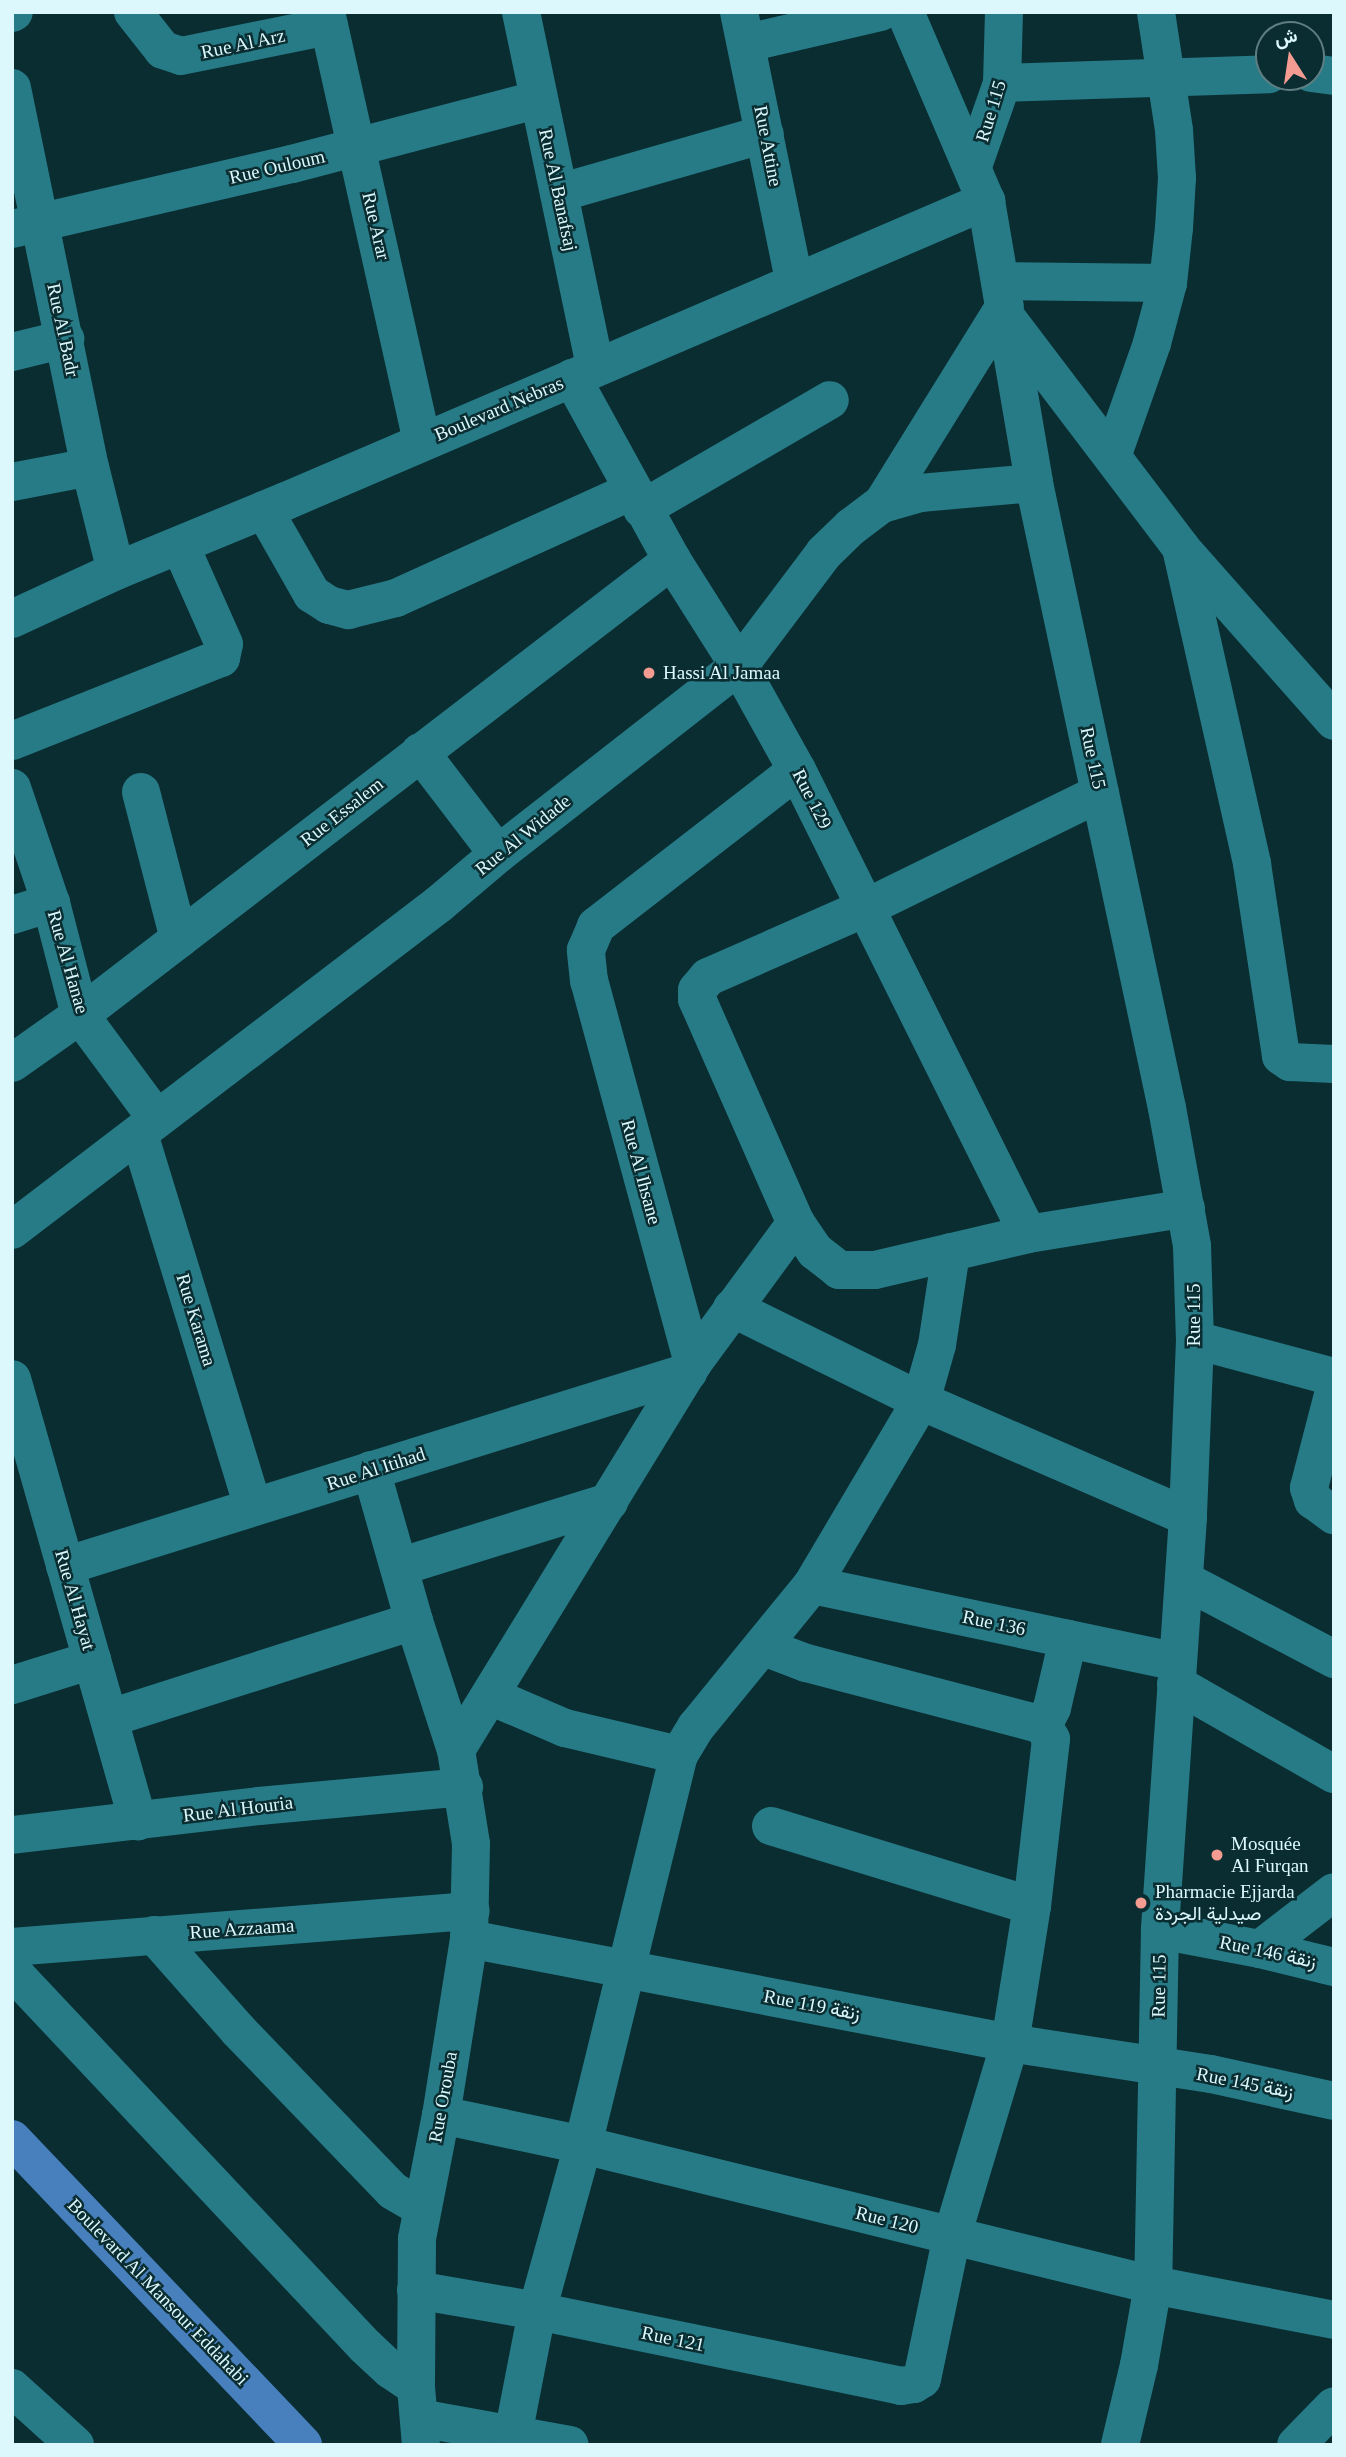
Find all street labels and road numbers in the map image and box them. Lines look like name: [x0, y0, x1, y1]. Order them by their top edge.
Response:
street label: Rue Al Arz: [198, 24, 288, 64]
street label: Rue 115: [971, 77, 1011, 145]
street label: Rue Attine: [749, 103, 787, 189]
street label: Rue Al Banafsaj: [534, 126, 582, 254]
street label: Rue Ouloum: [227, 145, 327, 189]
street label: Rue Arar: [357, 189, 395, 263]
street label: Rue Al Badr: [42, 281, 84, 379]
street label: Boulevard Nebras: [431, 372, 567, 446]
street label: Rue 115: [1075, 725, 1111, 791]
street label: Rue 129: [787, 765, 837, 833]
street label: Rue Essalem: [296, 773, 388, 851]
street label: Rue Al Widade: [470, 789, 576, 881]
street label: Rue Al Hanae: [42, 907, 94, 1017]
street label: Rue Al Ihsane: [616, 1117, 666, 1227]
street label: Rue Karama: [171, 1271, 221, 1369]
street label: Rue 115: [1183, 1283, 1205, 1347]
street label: Rue Al Itihad: [323, 1442, 429, 1496]
street label: Rue Al Hayat: [50, 1547, 100, 1653]
street label: Rue 136: [960, 1605, 1028, 1641]
street label: Rue Al Houria: [181, 1791, 295, 1827]
street label: Rue Azzaama: [188, 1914, 296, 1944]
street label: Rue 146 زنقة: [1217, 1931, 1319, 1973]
street label: Rue 115: [1147, 1954, 1171, 2018]
street label: Rue 119 زنقة: [762, 1984, 862, 2026]
street label: Rue Orouba: [424, 2050, 462, 2144]
street label: Rue 145 زنقة: [1194, 2062, 1296, 2104]
street label: Boulevard Al Mansour Eddahabi: [62, 2194, 254, 2390]
street label: Rue 120: [853, 2201, 921, 2239]
street label: Rue 121: [639, 2321, 707, 2357]

